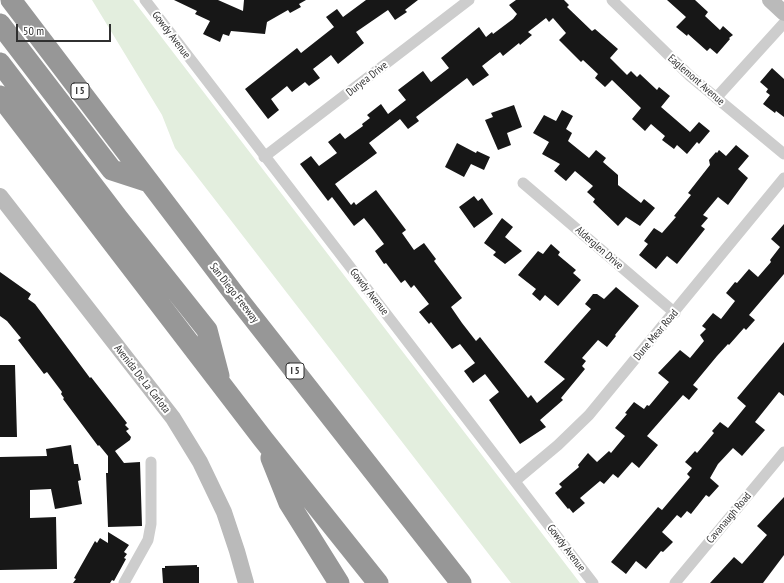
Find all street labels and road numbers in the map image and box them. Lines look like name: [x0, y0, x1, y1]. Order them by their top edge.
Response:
street label: Gowdy Avenue: [149, 9, 193, 61]
street label: Eaglemont Avenue: [665, 52, 727, 108]
street label: Duryea Drive: [344, 59, 390, 99]
road number: I 5: [71, 83, 89, 99]
street label: Alderglen Drive: [572, 224, 626, 272]
street label: San Diego Freeway: [207, 260, 261, 326]
street label: Gowdy Avenue: [347, 266, 391, 318]
street label: Dune Mear Road: [631, 307, 681, 363]
street label: Avenida De La Carlota: [111, 342, 173, 416]
road number: I 5: [286, 363, 304, 379]
street label: Cavanaugh Road: [704, 490, 754, 546]
street label: Gowdy Avenue: [544, 522, 588, 574]

